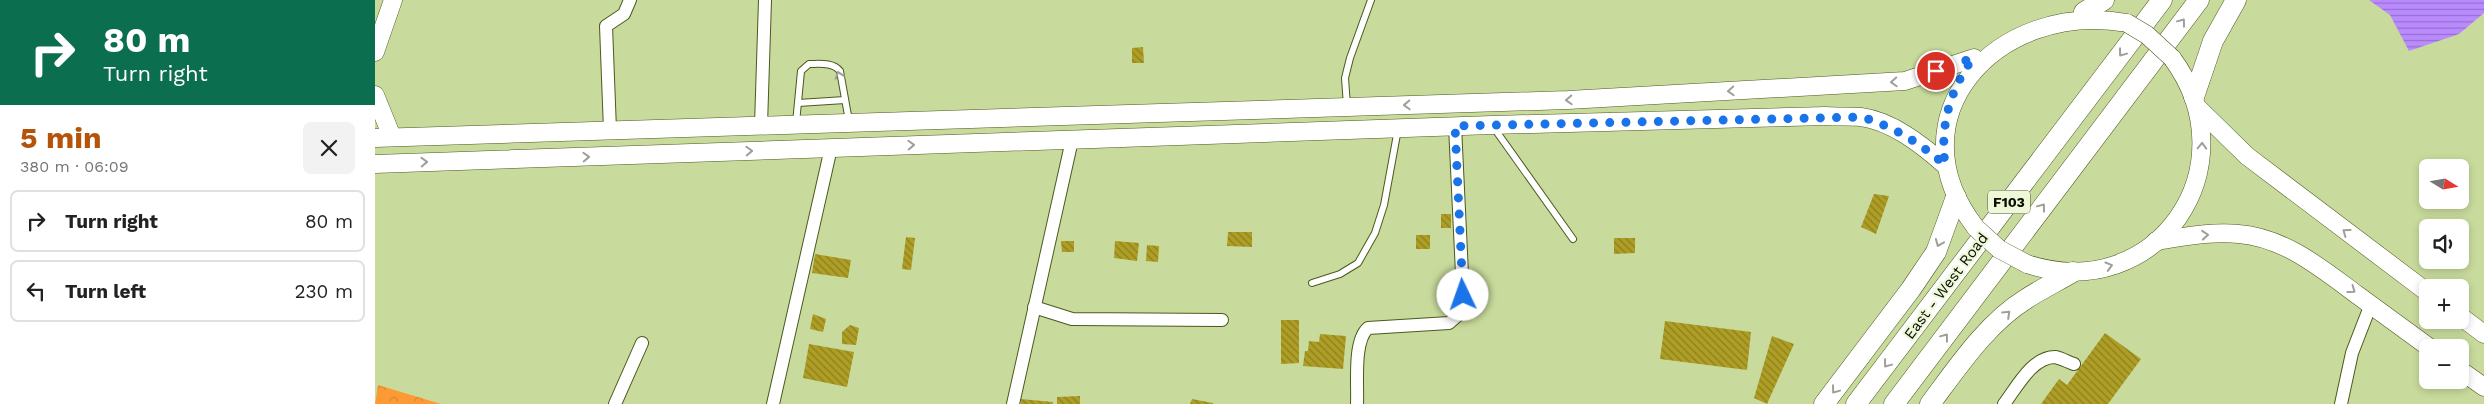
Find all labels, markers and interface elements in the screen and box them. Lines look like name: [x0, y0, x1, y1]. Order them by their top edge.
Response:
text: 80 m: [103, 19, 190, 61]
one-way arrow: [2177, 19, 2185, 28]
icon: right: [20, 20, 85, 85]
one-way arrow: [2119, 47, 2128, 57]
pin: [1915, 50, 1957, 92]
icon: arrive: [1922, 57, 1950, 85]
text: Turn right: [103, 61, 208, 86]
one-way arrow: [835, 71, 845, 80]
one-way arrow: [1889, 77, 1897, 88]
one-way arrow: [1727, 85, 1735, 96]
one-way arrow: [1565, 94, 1573, 105]
one-way arrow: [1402, 100, 1410, 110]
text: 5 min: [20, 120, 102, 155]
button: close: [303, 122, 355, 174]
one-way arrow: [907, 140, 915, 151]
one-way arrow: [2197, 141, 2207, 149]
one-way arrow: [745, 146, 753, 156]
one-way arrow: [582, 151, 590, 162]
text: 380 m · 06:09: [20, 157, 129, 176]
one-way arrow: [420, 157, 428, 168]
north arrow: [2419, 159, 2469, 209]
map controls: [2419, 159, 2469, 389]
road number: F103: [1988, 190, 2030, 213]
one-way arrow: [2037, 204, 2045, 213]
icon: right: [22, 207, 50, 235]
text: Turn right: [65, 210, 158, 233]
text: 80 m: [305, 210, 353, 233]
button: sound: [2419, 219, 2469, 269]
street label: East - West Road: [1900, 229, 1992, 343]
one-way arrow: [2342, 229, 2352, 238]
one-way arrow: [2201, 230, 2209, 241]
one-way arrow: [1935, 238, 1946, 247]
one-way arrow: [2105, 262, 2113, 272]
position arrow: [1436, 268, 1488, 320]
icon: left: [22, 277, 50, 305]
button: +: [2419, 279, 2469, 329]
text: Turn left: [65, 280, 146, 303]
text: 230 m: [294, 280, 353, 303]
one-way arrow: [2346, 285, 2355, 293]
one-way arrow: [2002, 311, 2011, 320]
one-way arrow: [1939, 334, 1947, 343]
button: −: [2419, 339, 2469, 389]
one-way arrow: [1884, 358, 1892, 367]
one-way arrow: [1832, 384, 1841, 394]

